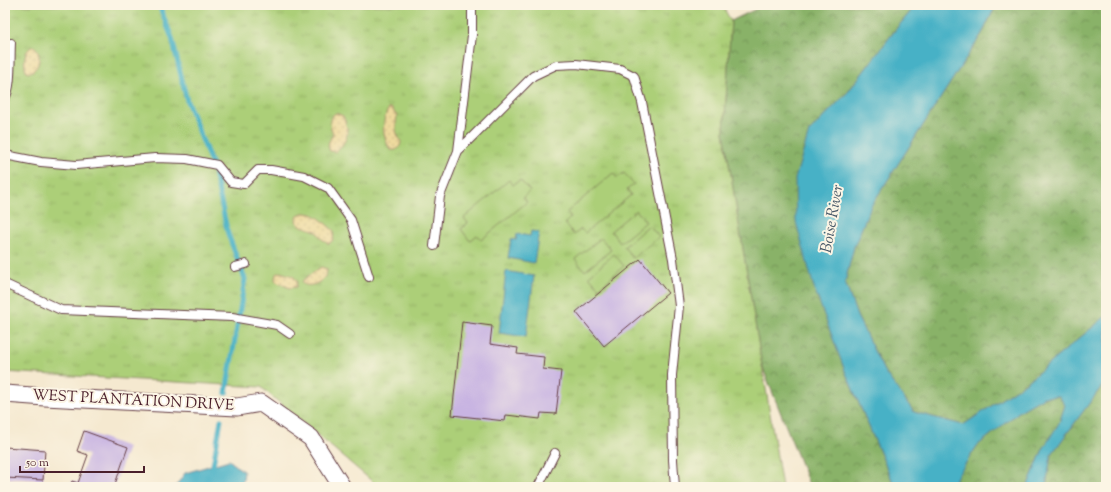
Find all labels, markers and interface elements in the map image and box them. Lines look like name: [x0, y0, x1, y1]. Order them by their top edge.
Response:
water label: Boise River: [816, 183, 850, 255]
street label: WEST PLANTATION DRIVE: [32, 385, 234, 417]
scale bar: [20, 448, 144, 474]
text: 50 m: [25, 454, 49, 472]

